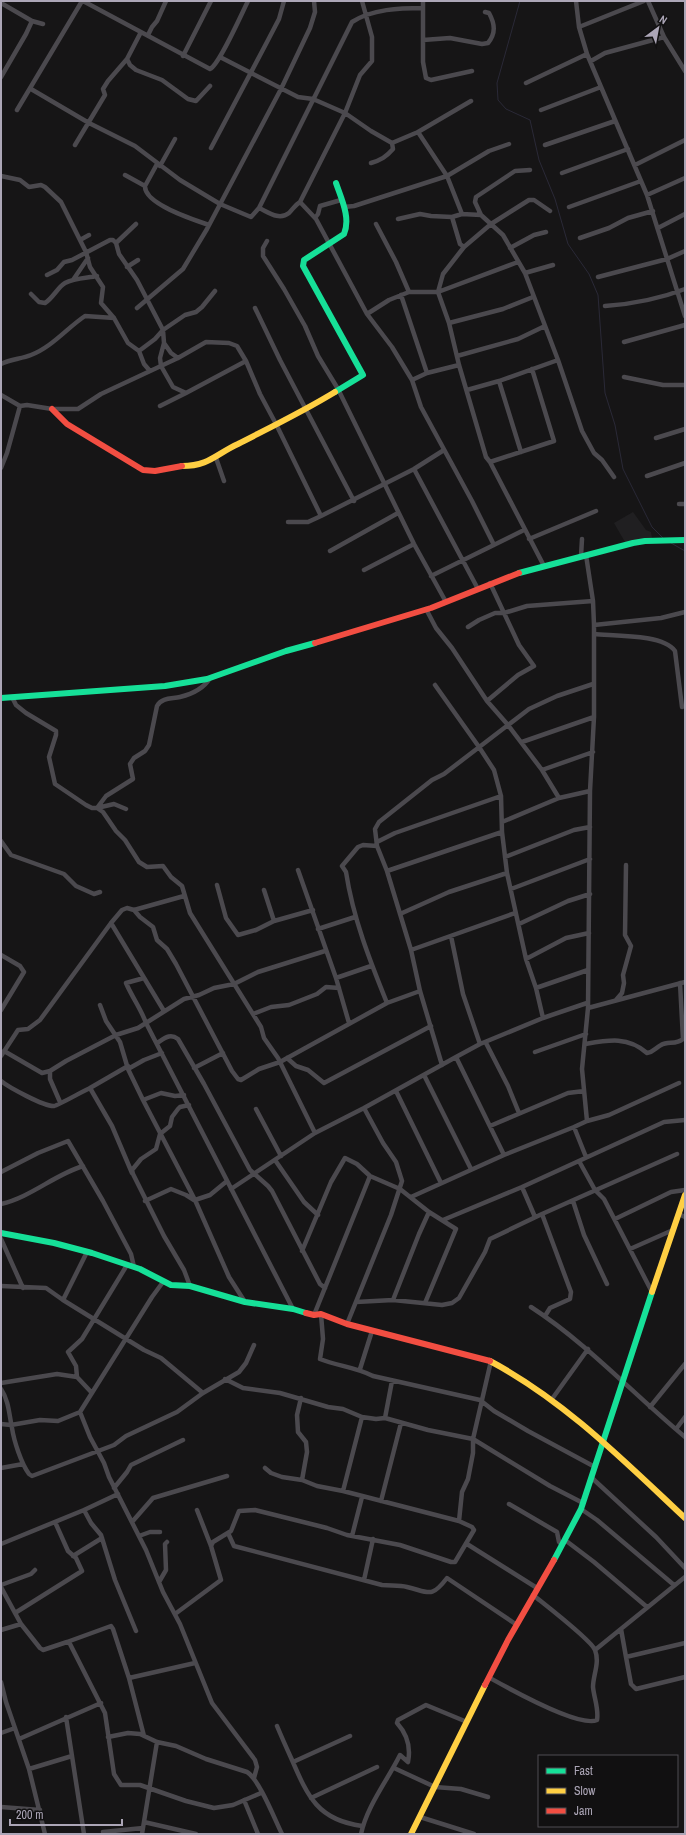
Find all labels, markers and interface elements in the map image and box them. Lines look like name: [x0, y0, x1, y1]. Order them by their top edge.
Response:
north arrow: [638, 8, 678, 48]
text: N: [657, 12, 670, 27]
legend: [538, 1755, 678, 1827]
text: Fast: [574, 1763, 593, 1779]
text: Slow: [574, 1783, 596, 1799]
scale bar: [10, 1801, 122, 1827]
text: Jam: [574, 1803, 593, 1819]
text: 200 m: [16, 1807, 43, 1823]

